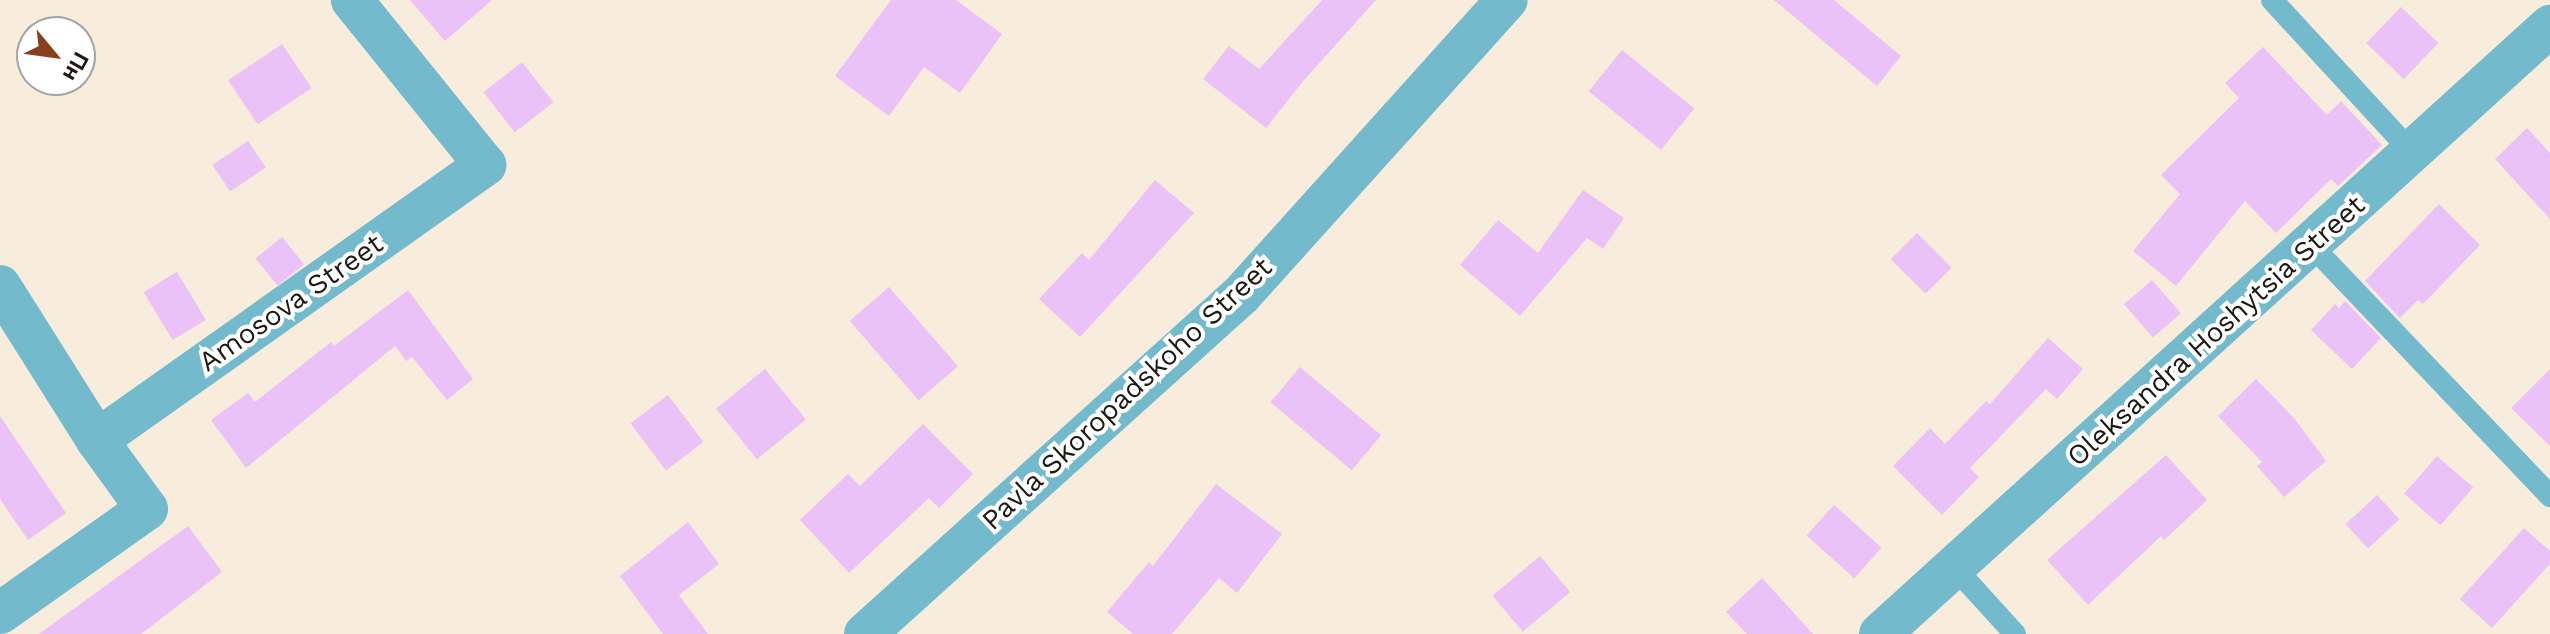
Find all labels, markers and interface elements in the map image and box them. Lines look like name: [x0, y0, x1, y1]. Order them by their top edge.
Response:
north arrow: [16, 16, 96, 96]
text: Пн: [58, 48, 94, 86]
street label: Oleksandra Hoshytsia Street: [2060, 188, 2372, 474]
street label: Amosova Street: [192, 227, 390, 379]
street label: Pavla Skoropadskoho Street: [975, 251, 1279, 537]

